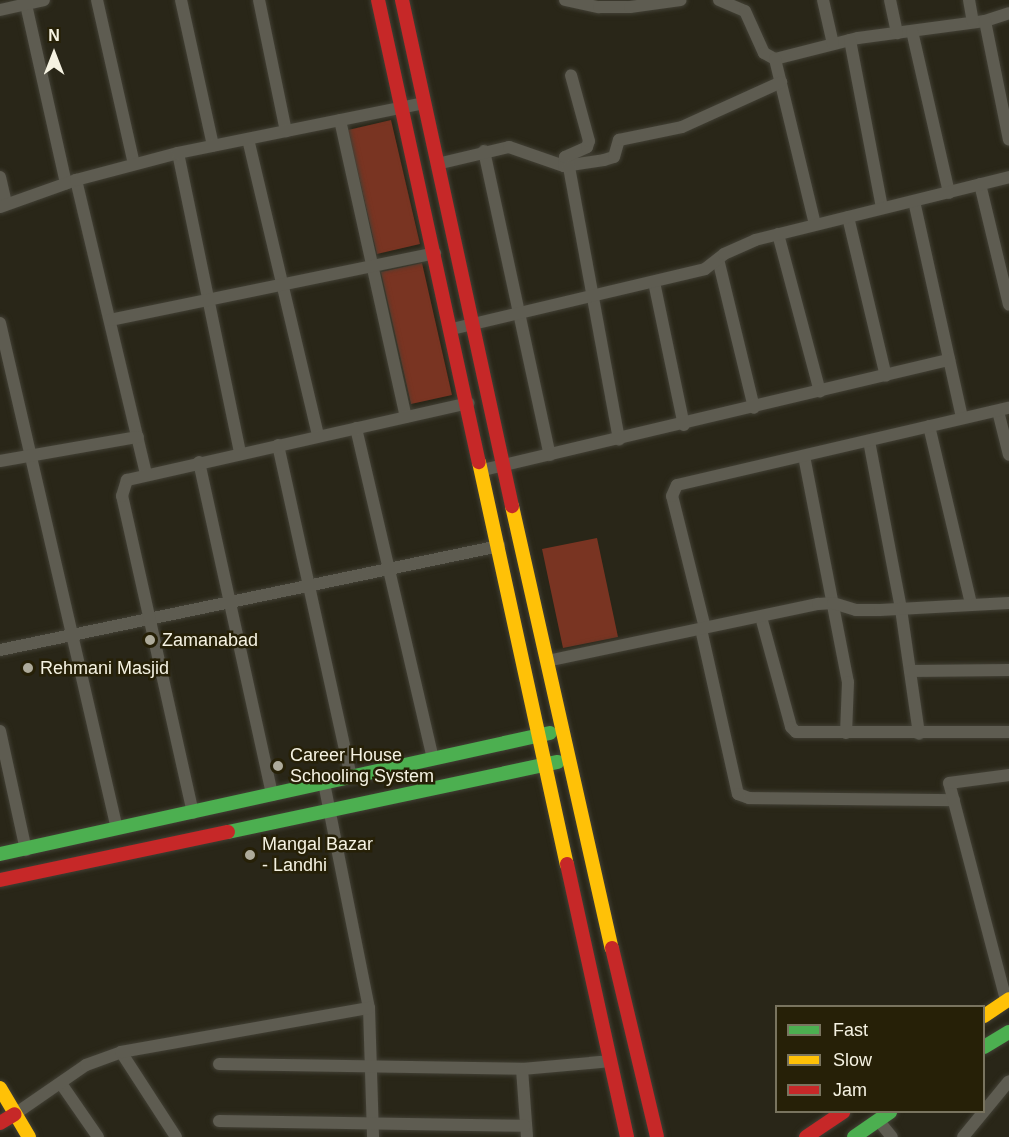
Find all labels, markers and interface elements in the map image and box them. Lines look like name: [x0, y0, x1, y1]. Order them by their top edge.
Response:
north arrow: [24, 24, 84, 84]
text: N: [48, 27, 60, 44]
place label: Zamanabad: [162, 629, 258, 651]
marker: Zamanabad: [143, 633, 157, 647]
place label: Rehmani Masjid: [40, 657, 169, 679]
marker: Rehmani Masjid: [21, 661, 35, 675]
place label: Career House Schooling System: [290, 745, 434, 788]
marker: Career House Schooling System: [271, 759, 285, 773]
place label: Mangal Bazar - Landhi: [262, 834, 373, 876]
marker: Mangal Bazar - Landhi: [243, 848, 257, 862]
legend: [775, 1005, 985, 1113]
text: Fast: [833, 1020, 868, 1040]
text: Slow: [833, 1050, 872, 1070]
text: Jam: [833, 1080, 867, 1100]

